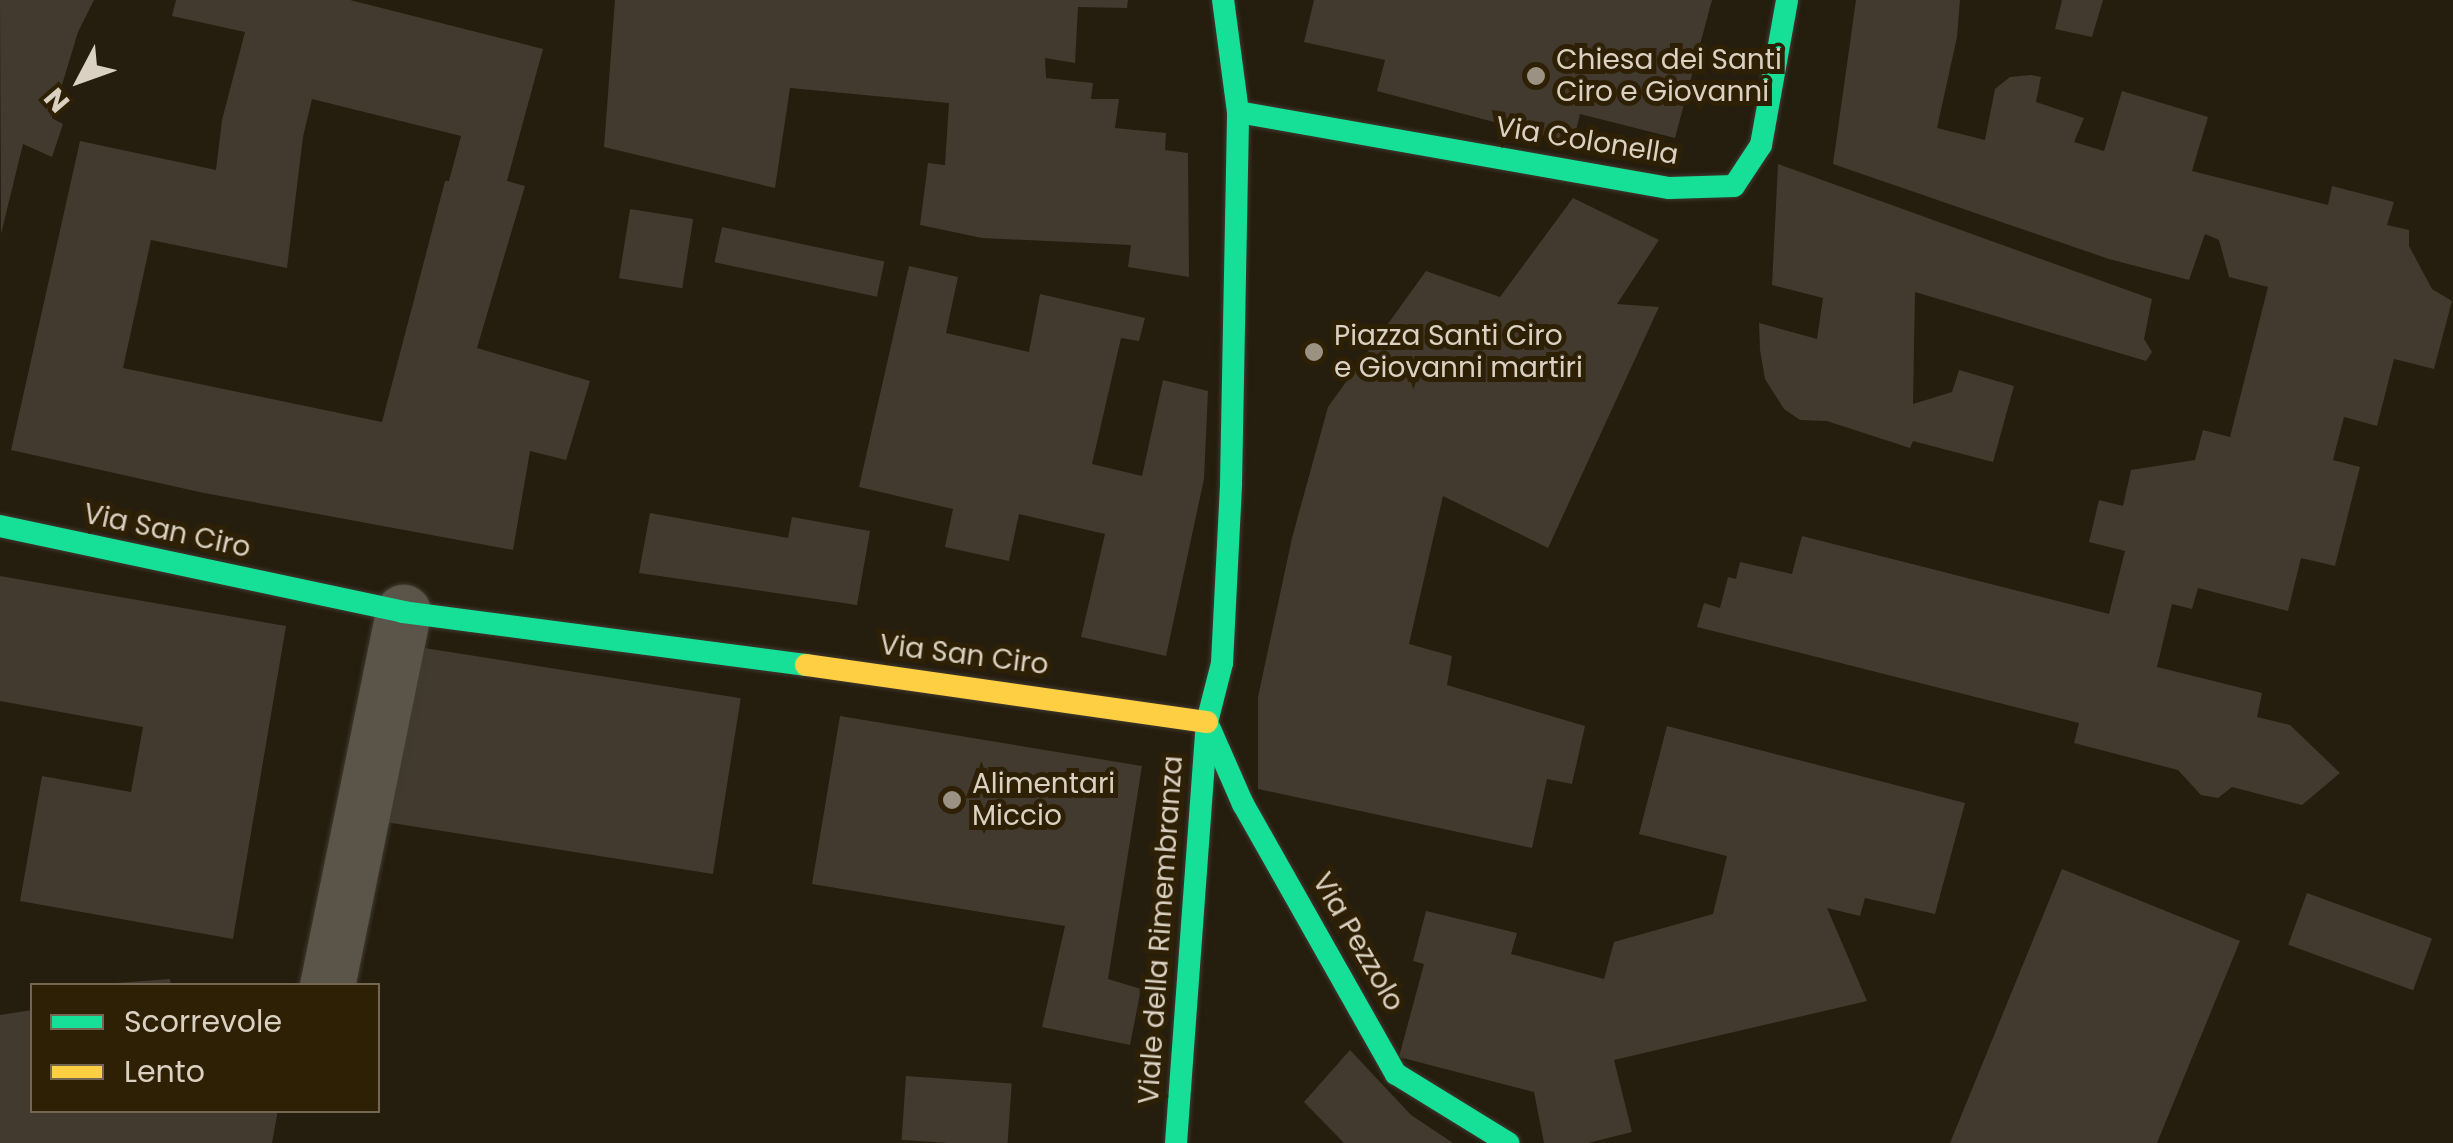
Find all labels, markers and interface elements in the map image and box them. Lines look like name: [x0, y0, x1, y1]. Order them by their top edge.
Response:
north arrow: [30, 30, 130, 130]
place label: Chiesa dei Santi Ciro e Giovanni: [1556, 43, 1782, 109]
marker: Chiesa dei Santi Ciro e Giovanni: [1525, 65, 1547, 87]
text: N: [35, 79, 79, 121]
street label: Via Colonella: [1493, 110, 1681, 172]
place label: Piazza Santi Ciro e Giovanni martiri: [1334, 319, 1583, 385]
marker: Piazza Santi Ciro e Giovanni martiri: [1303, 341, 1325, 363]
street label: Via San Ciro: [80, 497, 254, 565]
street label: Via San Ciro: [878, 628, 1050, 682]
street label: Viale della Rimembranza: [1132, 754, 1190, 1106]
place label: Alimentari Miccio: [972, 767, 1115, 833]
marker: Alimentari Miccio: [941, 789, 963, 811]
street label: Via Pezzolo: [1305, 867, 1411, 1017]
legend: [30, 983, 380, 1113]
text: Scorrevole: [124, 1000, 282, 1043]
text: Lento: [124, 1050, 205, 1093]

